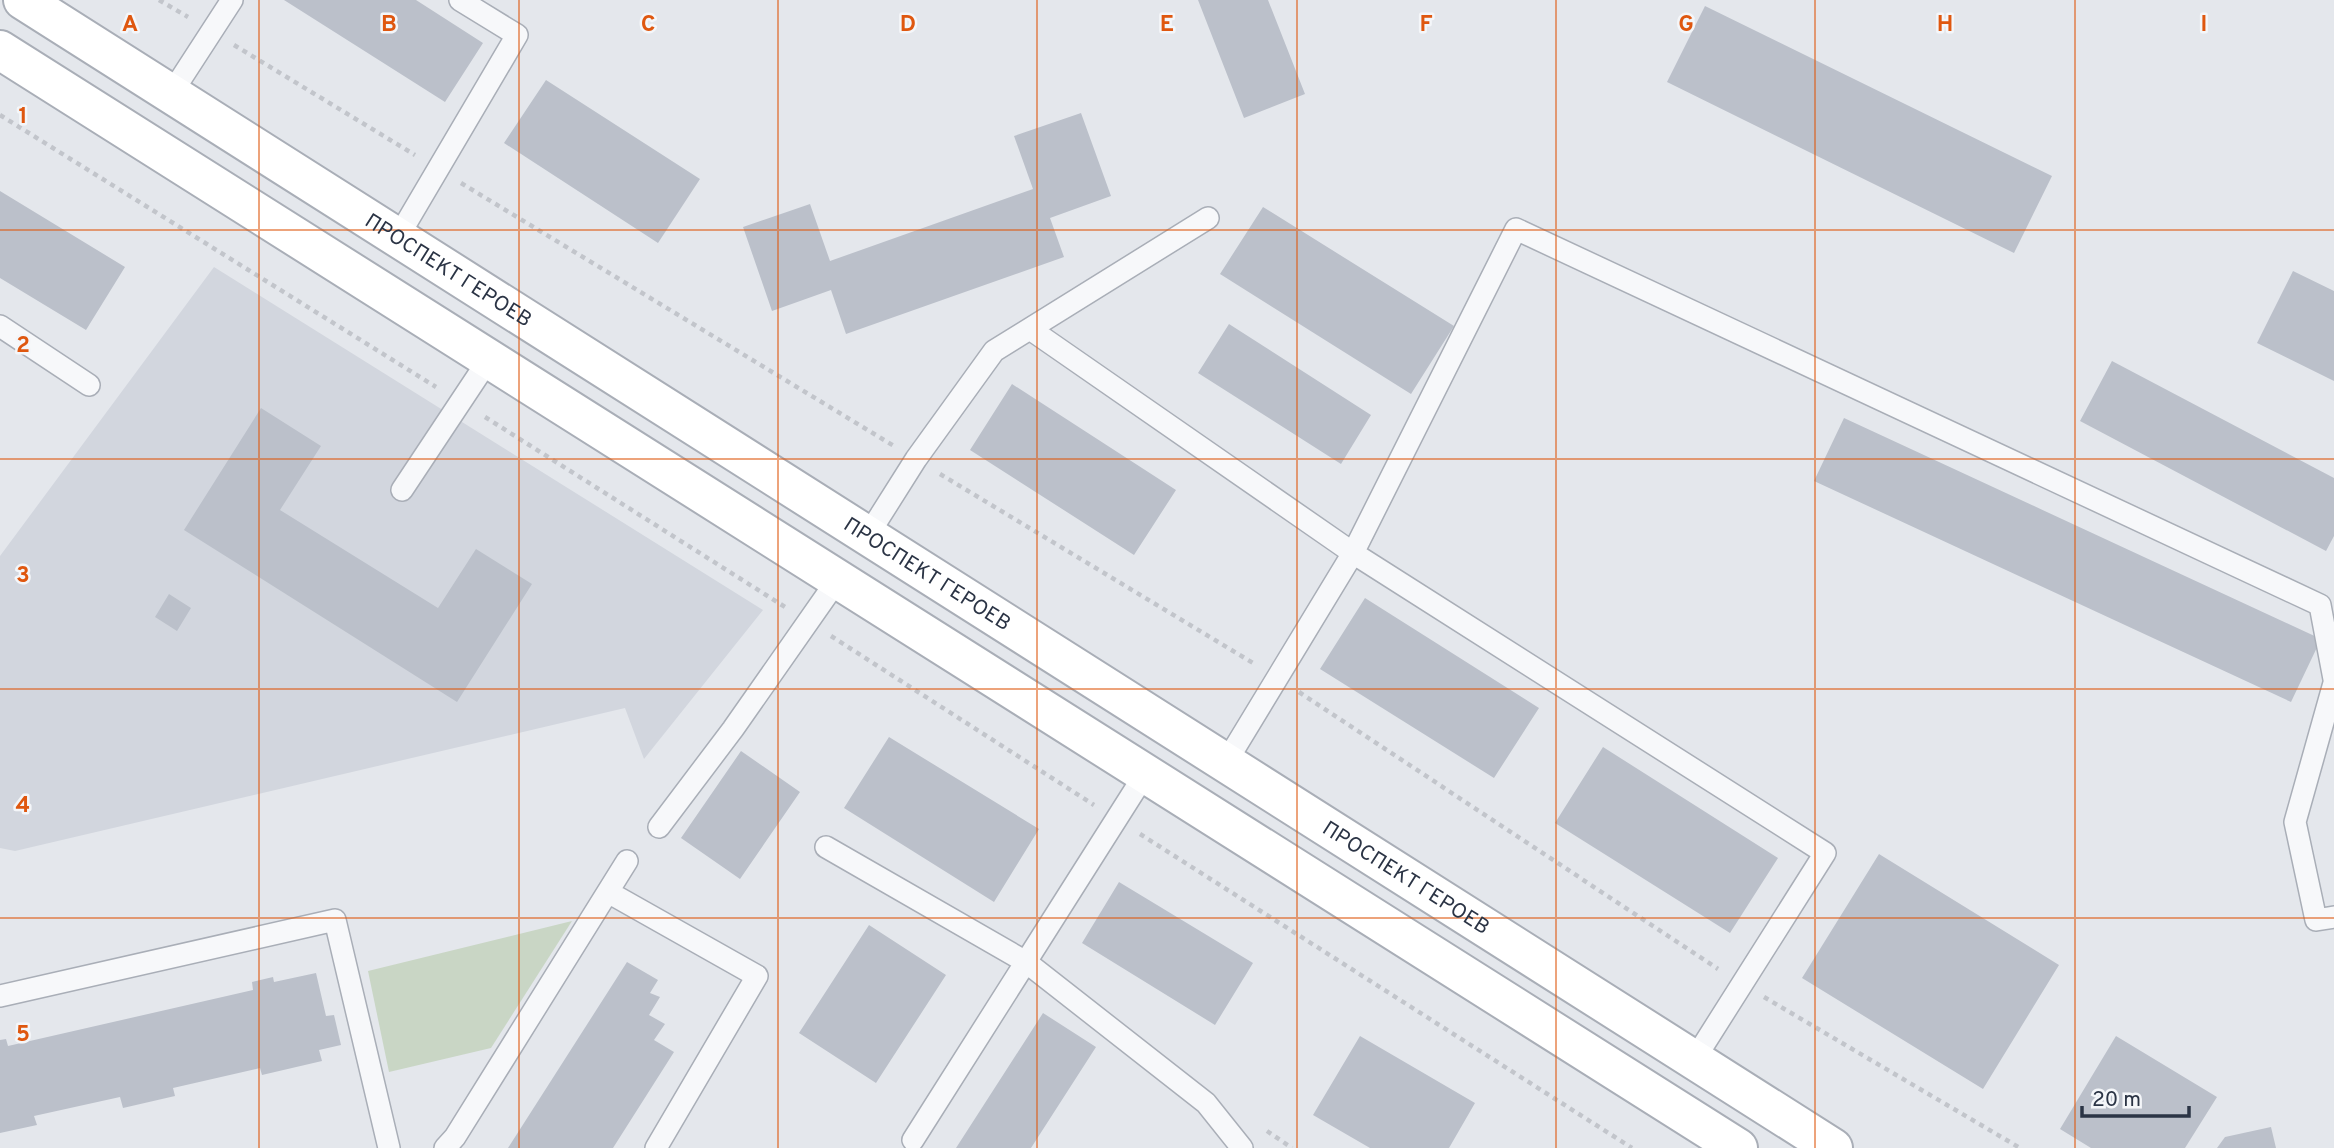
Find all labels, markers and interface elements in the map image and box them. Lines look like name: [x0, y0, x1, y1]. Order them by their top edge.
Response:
text: A: [122, 11, 138, 40]
text: B: [381, 11, 397, 40]
text: C: [641, 11, 655, 40]
text: D: [900, 11, 916, 40]
text: E: [1160, 11, 1174, 40]
text: F: [1419, 11, 1433, 40]
text: G: [1678, 11, 1694, 40]
text: H: [1937, 11, 1953, 40]
text: I: [2201, 11, 2207, 40]
text: 1: [18, 103, 28, 132]
street label: ПРОСПЕКТ ГЕРОЕВ: [359, 208, 536, 334]
text: 2: [16, 332, 30, 361]
street label: ПРОСПЕКТ ГЕРОЕВ: [838, 512, 1015, 638]
text: 3: [16, 562, 30, 591]
text: 4: [16, 792, 30, 821]
street label: ПРОСПЕКТ ГЕРОЕВ: [1317, 816, 1494, 942]
text: 5: [16, 1021, 30, 1050]
scale bar: [2082, 1074, 2189, 1118]
text: 20 m: [2092, 1087, 2141, 1114]

